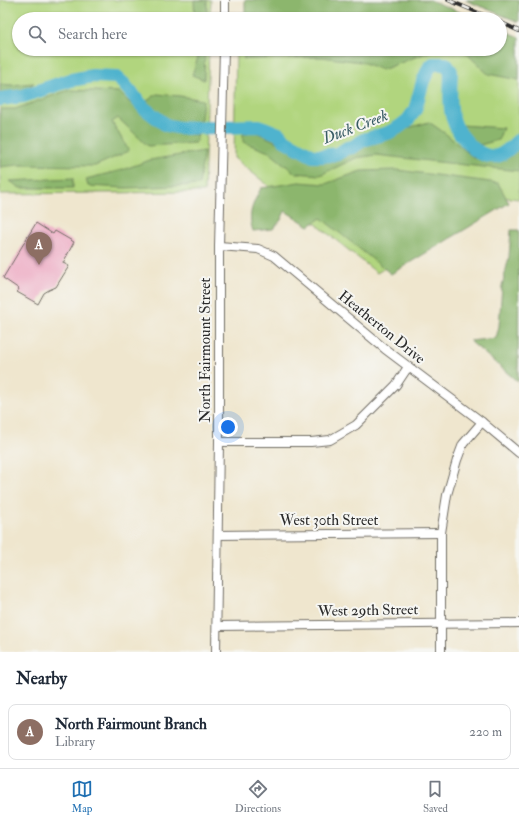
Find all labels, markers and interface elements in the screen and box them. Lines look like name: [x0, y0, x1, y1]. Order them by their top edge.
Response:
search box: [12, 12, 507, 56]
icon: search: [26, 23, 48, 45]
text: Search here: [58, 25, 127, 44]
water label: Duck Creek: [319, 105, 391, 149]
pin: A: [26, 232, 52, 265]
street label: North Fairmount Street: [196, 277, 215, 422]
street label: Heatherton Drive: [334, 287, 429, 368]
your location: [218, 417, 238, 437]
street label: West 30th Street: [279, 511, 379, 530]
street label: West 29th Street: [317, 600, 419, 621]
text: Nearby: [16, 668, 67, 689]
text: North Fairmount Branch: [55, 715, 207, 734]
text: A: [26, 724, 34, 740]
text: 220 m: [469, 724, 502, 740]
text: Library: [55, 734, 95, 750]
tab: Map: [71, 778, 93, 815]
tab: Directions: [235, 778, 281, 815]
tab: Saved: [423, 778, 448, 815]

